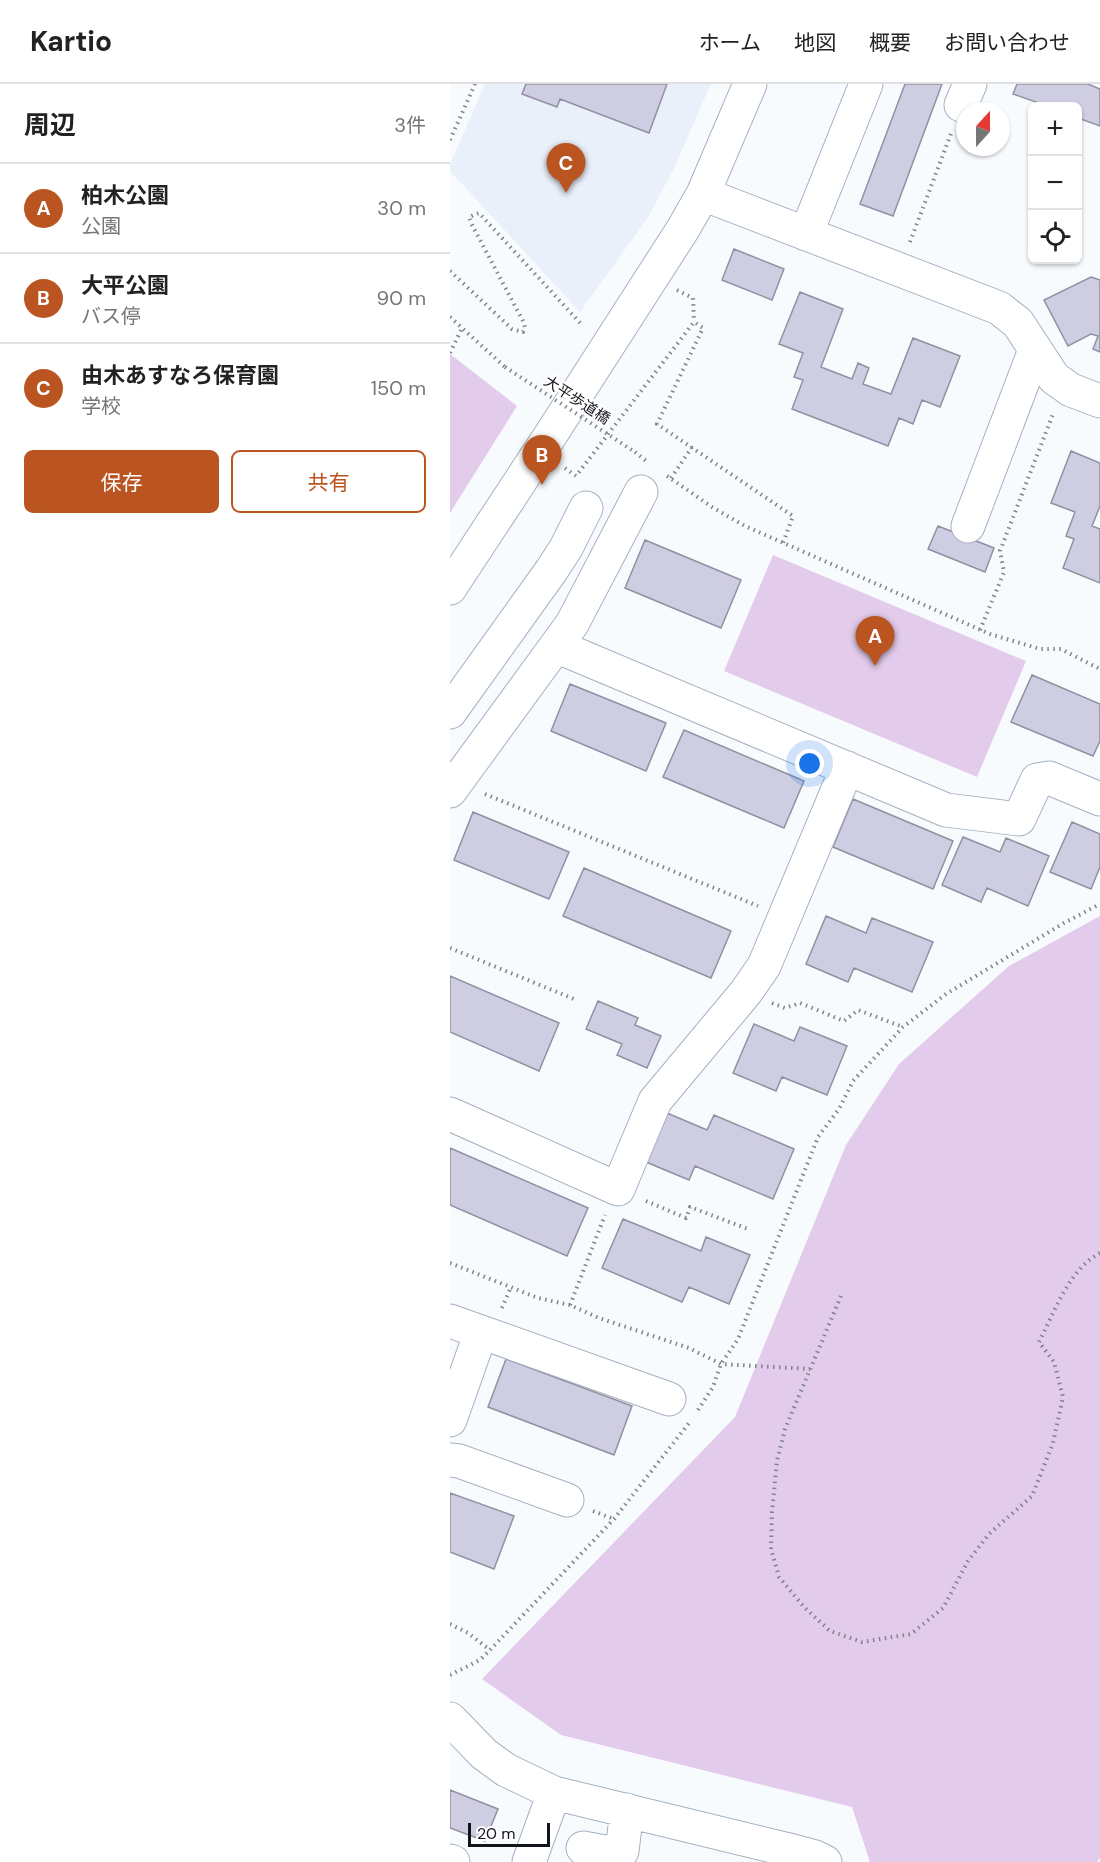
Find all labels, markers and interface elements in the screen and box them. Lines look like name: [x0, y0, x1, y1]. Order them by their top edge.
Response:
text: Kartio: [30, 23, 112, 60]
text: ホーム: [699, 29, 761, 57]
text: 地図: [794, 29, 836, 57]
text: 概要: [869, 29, 911, 57]
text: お問い合わせ: [944, 29, 1070, 57]
north arrow: [956, 102, 1010, 156]
map controls: [1028, 102, 1082, 264]
button: +: [1028, 102, 1082, 156]
text: 周辺: [24, 108, 76, 142]
text: 3件: [394, 112, 426, 138]
pin: C: [546, 144, 586, 193]
button: −: [1028, 156, 1082, 210]
text: 柏木公園: [81, 181, 169, 210]
text: A: [36, 195, 51, 221]
text: 30 m: [377, 195, 426, 221]
button: locate: [1028, 210, 1082, 264]
text: 公園: [81, 213, 121, 239]
text: 大平公園: [81, 271, 169, 300]
text: B: [37, 285, 50, 311]
text: 90 m: [377, 285, 426, 311]
text: バス停: [81, 303, 141, 329]
text: 由木あすなろ保育園: [81, 361, 279, 390]
street label: 大平歩道橋: [540, 371, 614, 429]
text: C: [36, 375, 51, 401]
text: 150 m: [371, 375, 426, 401]
text: 学校: [81, 393, 121, 419]
pin: B: [522, 436, 562, 485]
button: 保存: [24, 450, 219, 513]
button: 共有: [231, 450, 426, 513]
pin: A: [856, 616, 894, 666]
your location: [795, 749, 824, 778]
scale bar: [468, 1820, 550, 1848]
text: 20 m: [477, 1823, 516, 1844]

